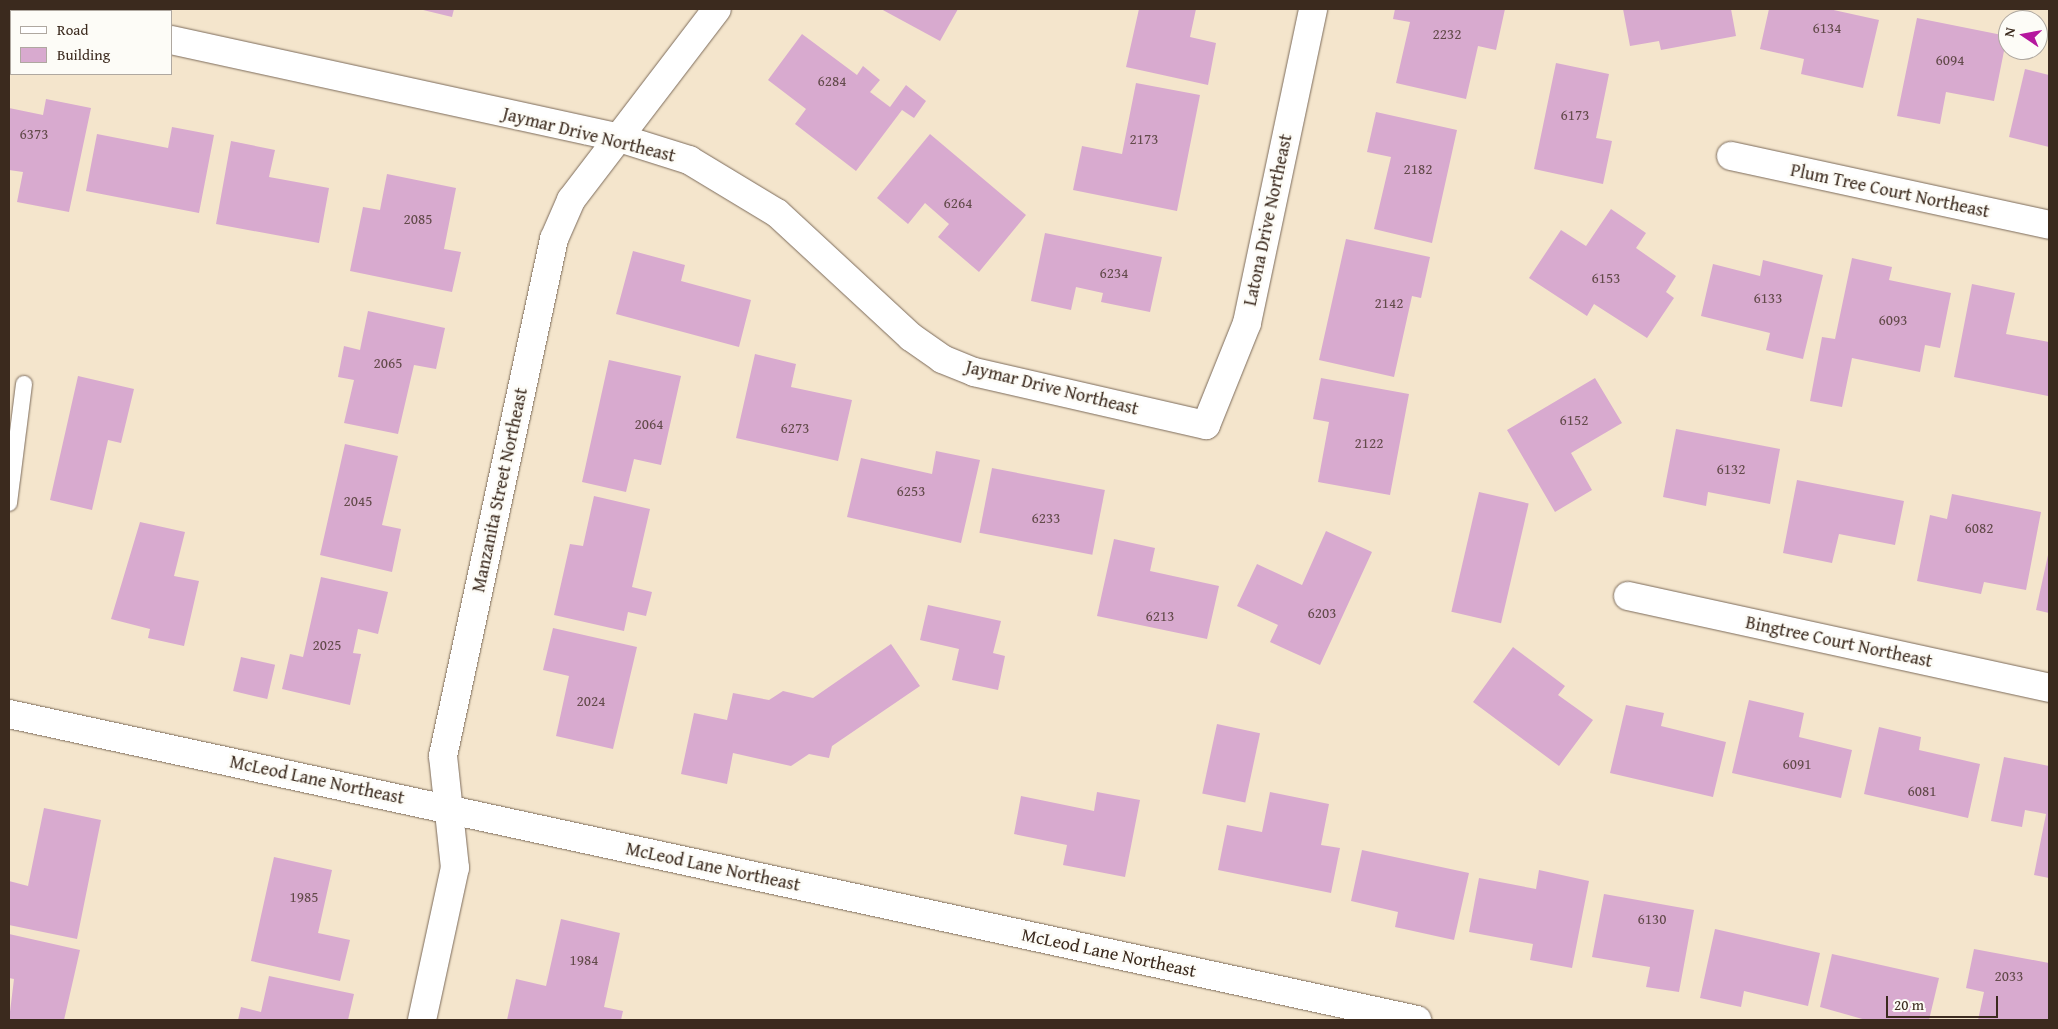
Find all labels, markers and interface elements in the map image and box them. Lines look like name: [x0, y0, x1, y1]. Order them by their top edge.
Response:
legend: [10, 10, 172, 75]
north arrow: [1998, 10, 2048, 60]
text: Road: [57, 19, 88, 40]
house number: 6134: [1813, 19, 1841, 37]
house number: 2232: [1433, 25, 1461, 43]
text: N: [1999, 25, 2020, 39]
text: Building: [57, 44, 110, 65]
house number: 6094: [1936, 51, 1964, 69]
house number: 6284: [818, 72, 846, 90]
street label: Jaymar Drive Northeast: [500, 103, 678, 167]
house number: 6173: [1561, 106, 1589, 124]
house number: 6373: [20, 125, 48, 143]
house number: 2173: [1130, 130, 1158, 148]
street label: Latona Drive Northeast: [1239, 132, 1297, 308]
street label: Plum Tree Court Northeast: [1788, 159, 1992, 223]
house number: 2182: [1404, 160, 1432, 178]
house number: 6264: [944, 194, 972, 212]
house number: 2085: [404, 210, 432, 228]
house number: 6234: [1100, 264, 1128, 282]
house number: 6153: [1592, 269, 1620, 287]
house number: 6133: [1754, 289, 1782, 307]
house number: 2142: [1375, 294, 1403, 312]
house number: 6093: [1879, 311, 1907, 329]
house number: 2065: [374, 354, 402, 372]
street label: Jaymar Drive Northeast: [963, 356, 1141, 420]
street label: Manzanita Street Northeast: [468, 386, 532, 594]
house number: 6152: [1560, 411, 1588, 429]
house number: 2064: [635, 415, 663, 433]
house number: 6273: [781, 419, 809, 437]
house number: 2122: [1355, 434, 1383, 452]
house number: 6132: [1717, 460, 1745, 478]
house number: 6253: [897, 482, 925, 500]
house number: 2045: [344, 492, 372, 510]
house number: 6233: [1032, 509, 1060, 527]
house number: 6082: [1965, 519, 1993, 537]
house number: 6203: [1308, 604, 1336, 622]
house number: 6213: [1146, 607, 1174, 625]
street label: Bingtree Court Northeast: [1744, 612, 1934, 672]
house number: 2025: [313, 636, 341, 654]
house number: 2024: [577, 692, 605, 710]
street label: McLeod Lane Northeast: [228, 751, 406, 809]
house number: 6091: [1783, 755, 1811, 773]
house number: 6081: [1908, 782, 1936, 800]
street label: McLeod Lane Northeast: [624, 838, 802, 896]
house number: 1985: [290, 888, 318, 906]
house number: 6130: [1638, 910, 1666, 928]
street label: McLeod Lane Northeast: [1020, 924, 1198, 982]
house number: 1984: [570, 951, 598, 969]
house number: 2033: [1995, 967, 2023, 985]
scale bar: [1888, 986, 2000, 1018]
text: 20 m: [1894, 994, 1924, 1015]

